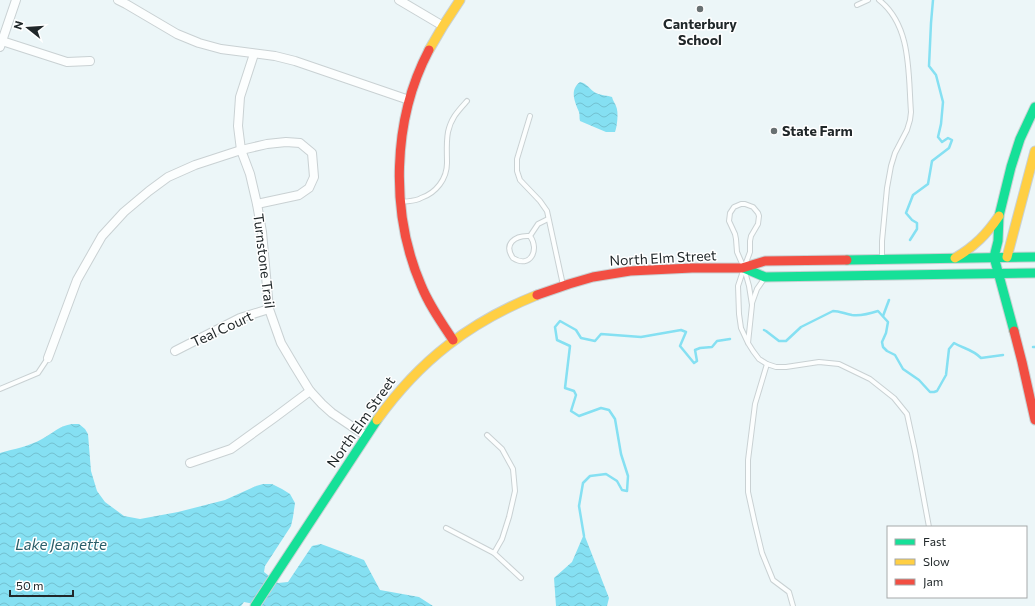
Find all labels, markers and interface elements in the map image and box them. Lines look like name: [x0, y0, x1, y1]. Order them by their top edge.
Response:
marker: Canterbury School: [695, 4, 705, 14]
north arrow: [8, 8, 48, 48]
place label: Canterbury School: [663, 15, 737, 48]
text: N: [11, 19, 25, 31]
place label: State Farm: [782, 122, 853, 139]
marker: State Farm: [769, 126, 779, 136]
street label: Turnstone Trail: [250, 213, 279, 309]
street label: North Elm Street: [609, 246, 717, 269]
street label: Teal Court: [188, 307, 255, 350]
street label: North Elm Street: [323, 373, 398, 471]
legend: [887, 526, 1027, 598]
text: Fast: [923, 534, 946, 548]
water label: Lake Jeanette: [15, 535, 107, 553]
text: Slow: [923, 554, 950, 568]
scale bar: [10, 572, 73, 598]
text: Jam: [923, 574, 943, 589]
text: 50 m: [16, 578, 44, 592]

